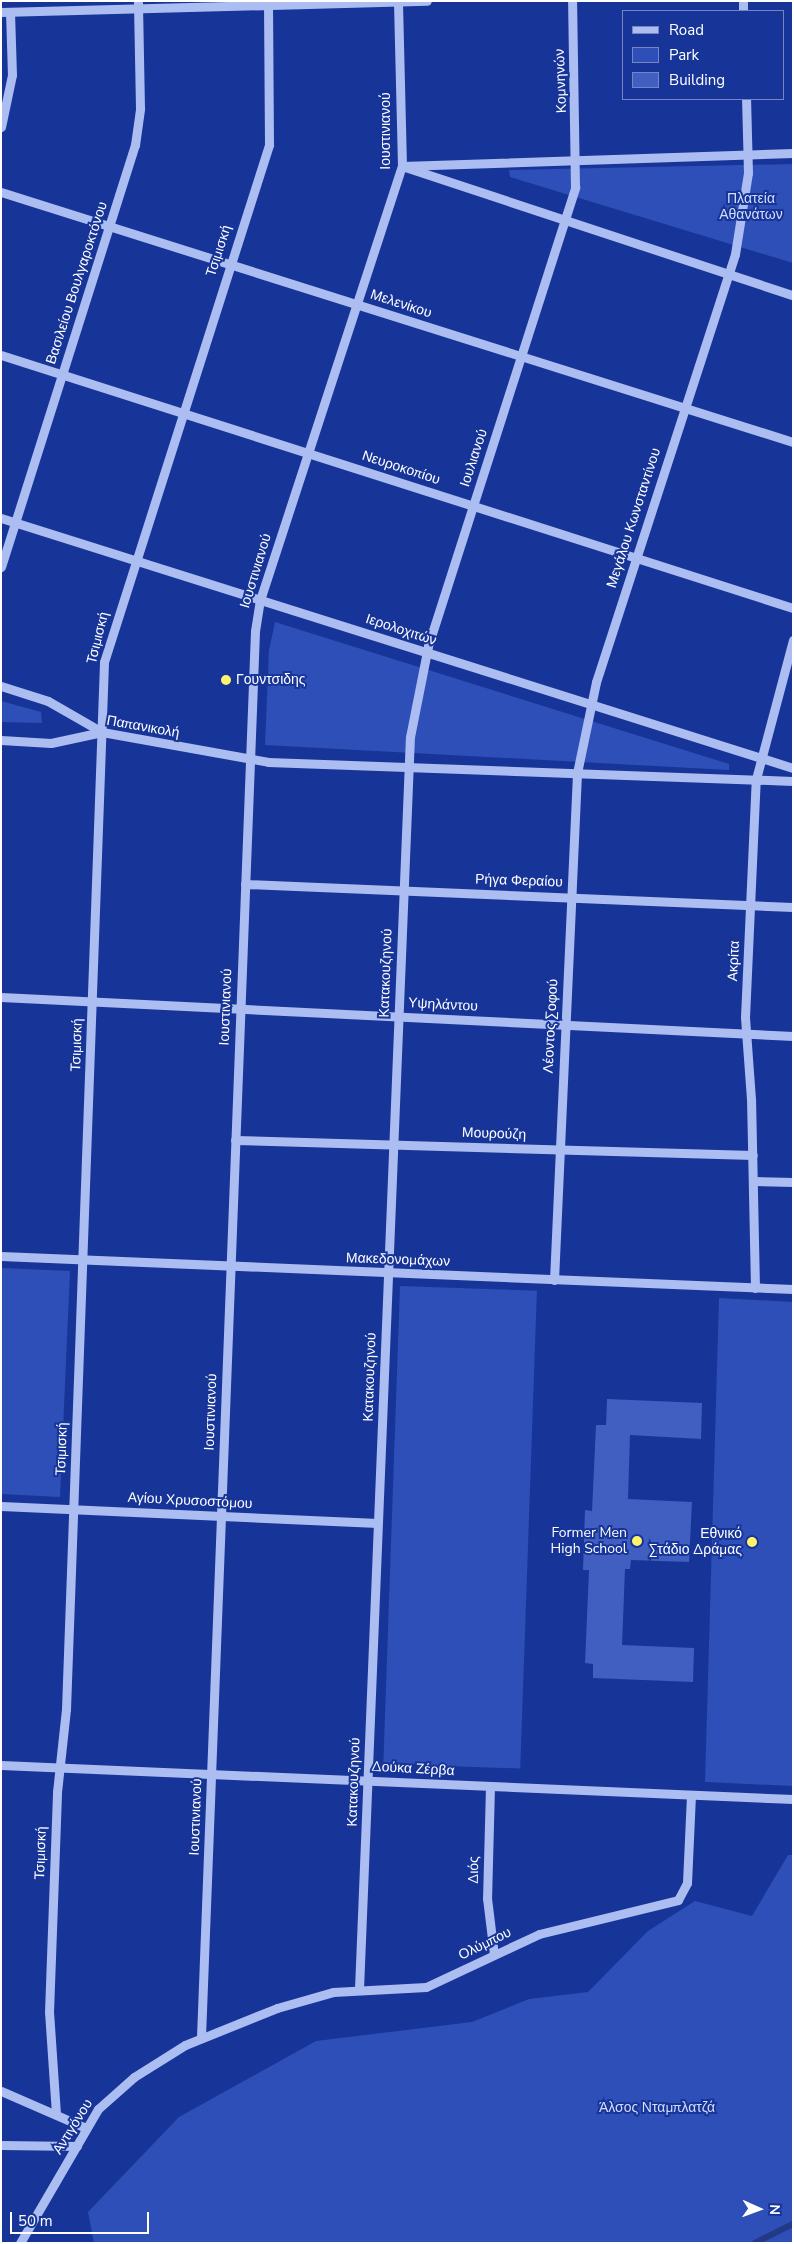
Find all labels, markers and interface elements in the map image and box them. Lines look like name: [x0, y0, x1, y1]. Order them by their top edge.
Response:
legend: [622, 10, 784, 100]
text: Road: [669, 20, 704, 40]
text: Park: [669, 45, 699, 65]
street label: Κομνηνών: [551, 48, 571, 114]
text: Building: [669, 70, 725, 90]
street label: Ιουστινιανού: [378, 92, 394, 170]
park label: Πλατεία Αθανάτων: [719, 191, 783, 223]
street label: Βασιλείου Βουλγαροκτόνου: [43, 200, 111, 366]
street label: Τσιμισκή: [203, 223, 235, 279]
street label: Μελενίκου: [368, 286, 434, 322]
street label: Ιουλιανού: [457, 427, 491, 489]
street label: Μεγάλου Κωνσταντίνου: [603, 446, 665, 590]
street label: Νευροκοπίου: [360, 447, 442, 489]
street label: Ιουστινιανού: [237, 532, 275, 610]
street label: Τσιμισκή: [83, 610, 113, 666]
street label: Ιερολοχιτών: [363, 611, 439, 649]
place label: Γουντσιδης: [236, 672, 306, 688]
marker: Γουντσιδης: [220, 674, 232, 686]
street label: Παπανικολή: [105, 712, 181, 742]
street label: Ρήγα Φεραίου: [475, 871, 563, 891]
street label: Κατακουζηνού: [376, 928, 396, 1018]
street label: Ακρίτα: [725, 940, 743, 982]
street label: Ιουστινιανού: [216, 968, 236, 1046]
street label: Λέοντος Σοφού: [540, 978, 562, 1074]
street label: Υψηλάντου: [408, 995, 478, 1015]
street label: Τσιμισκή: [68, 1018, 86, 1072]
street label: Μουρούζη: [462, 1124, 526, 1144]
street label: Μακεδονομάχων: [346, 1250, 450, 1270]
street label: Κατακουζηνού: [360, 1332, 380, 1422]
street label: Ιουστινιανού: [201, 1373, 221, 1451]
street label: Τσιμισκή: [53, 1422, 71, 1476]
street label: Αγίου Χρυσοστόμου: [127, 1489, 253, 1513]
place label: Former Men High School: [551, 1525, 627, 1558]
place label: Εθνικό Στάδιο Δράμας: [649, 1526, 742, 1558]
marker: Former Men High School: [631, 1535, 643, 1547]
marker: Εθνικό Στάδιο Δράμας: [746, 1536, 758, 1548]
street label: Κατακουζηνού: [344, 1737, 364, 1827]
street label: Δούκα Ζέρβα: [371, 1758, 455, 1780]
street label: Ιουστινιανού: [186, 1778, 206, 1856]
street label: Τσιμισκή: [32, 1826, 50, 1880]
street label: Διός: [465, 1856, 483, 1884]
street label: Ολύμπου: [456, 1924, 514, 1964]
street label: Αντιγόνου: [49, 2096, 97, 2158]
park label: Άλσος Νταμπλατζά: [599, 2100, 715, 2116]
north arrow: [734, 2184, 784, 2234]
scale bar: [12, 2202, 151, 2234]
text: N: [765, 2204, 784, 2215]
text: 50 m: [18, 2211, 53, 2231]

